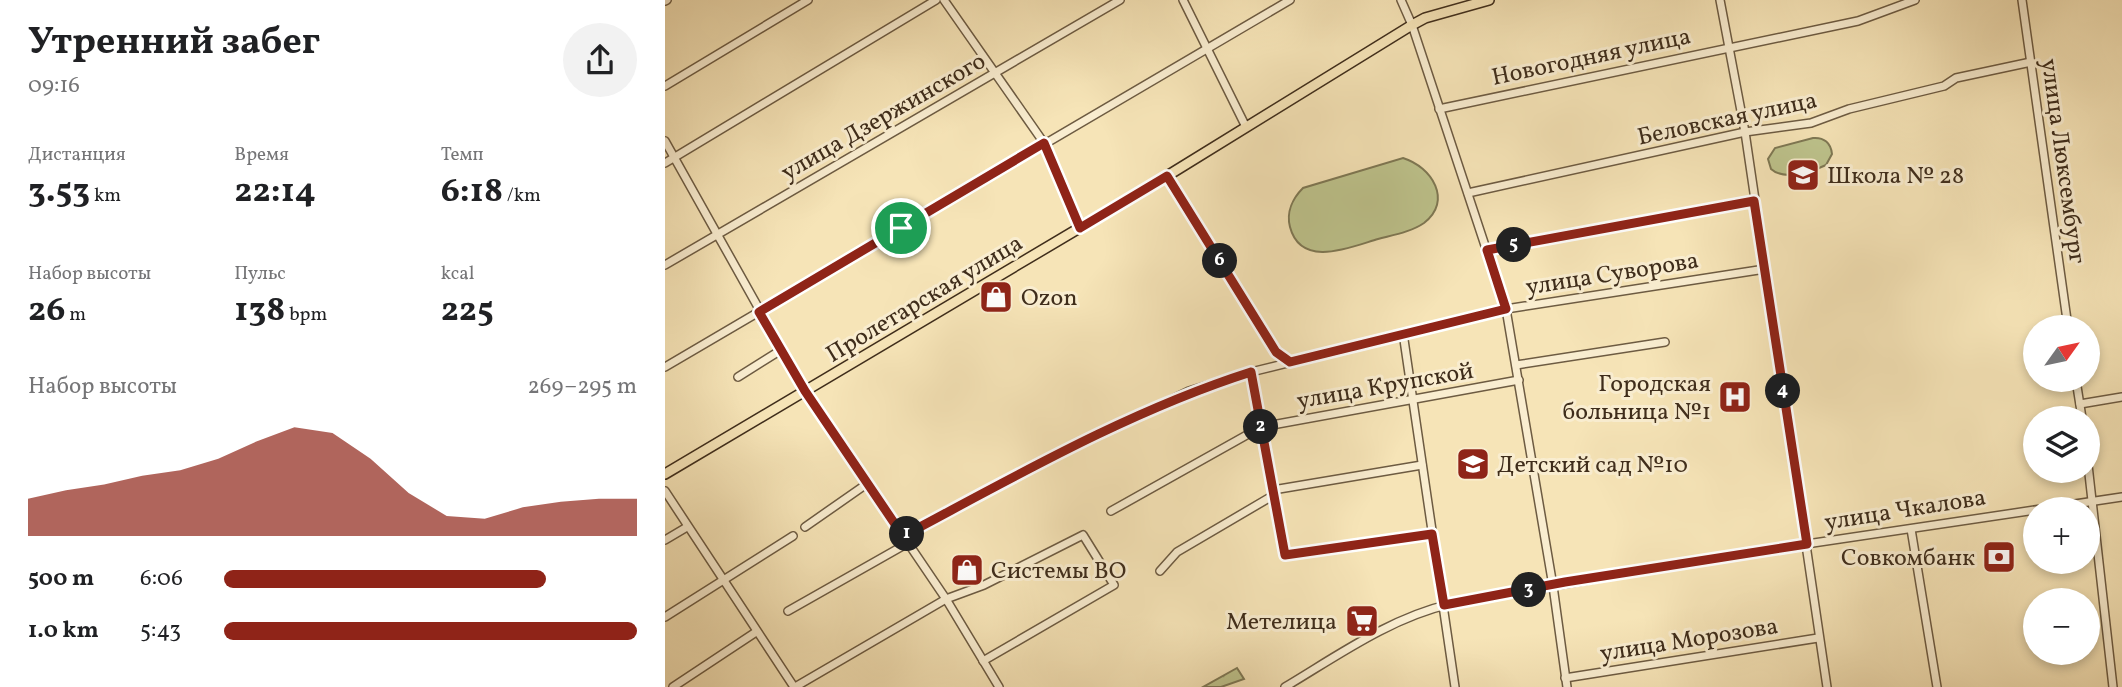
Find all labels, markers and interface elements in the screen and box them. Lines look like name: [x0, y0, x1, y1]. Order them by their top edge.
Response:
text: Утренний забег: [28, 17, 320, 70]
street label: Новогодняя улица: [1489, 20, 1694, 96]
button: share: [563, 23, 637, 97]
street label: улица Дзержинского: [775, 45, 993, 190]
street label: улица Люксембург: [2031, 57, 2093, 266]
text: 09:16: [28, 70, 80, 102]
street label: Беловская улица: [1634, 84, 1820, 156]
text: Дистанция: [28, 142, 126, 168]
text: Время: [234, 142, 289, 168]
text: Темп: [441, 142, 484, 168]
school or university icon: Школа № 28: [1784, 156, 1822, 194]
place label: Школа № 28: [1827, 160, 1964, 194]
text: 3.53: [28, 168, 90, 216]
text: 22:14: [234, 168, 316, 216]
text: 6:18: [441, 168, 503, 216]
text: km: [90, 183, 121, 209]
text: /km: [503, 183, 541, 209]
pin: [871, 198, 931, 258]
icon: arrive: [882, 209, 920, 247]
street label: Пролетарская улица: [820, 227, 1030, 372]
pin: 5: [1497, 228, 1531, 262]
text: 5: [1509, 231, 1518, 257]
pin: 6: [1203, 244, 1237, 278]
street label: улица Суворова: [1523, 245, 1701, 305]
text: 6: [1214, 247, 1225, 273]
text: Набор высоты: [28, 261, 151, 287]
text: Пульс: [234, 261, 286, 287]
text: kcal: [441, 261, 474, 287]
shop icon: Ozon: [977, 278, 1015, 316]
place label: Ozon: [1021, 282, 1078, 316]
text: 26: [28, 287, 65, 335]
text: 138: [234, 287, 285, 335]
text: 225: [441, 287, 494, 335]
text: m: [65, 302, 86, 328]
text: bpm: [285, 302, 327, 328]
north arrow: [2023, 315, 2100, 392]
map controls: [2023, 315, 2100, 665]
street label: улица Крупской: [1294, 355, 1476, 419]
place label: Городская больница №1: [1563, 368, 1711, 430]
text: Набор высоты: [28, 371, 177, 403]
text: 269–295 m: [528, 371, 637, 403]
pin: 4: [1765, 374, 1801, 408]
text: 4: [1777, 377, 1788, 403]
hospital icon: Городская больница №1: [1716, 378, 1754, 416]
button: layers: [2023, 406, 2100, 483]
pin: 2: [1243, 410, 1279, 444]
text: 2: [1256, 413, 1265, 439]
school or university icon: Детский сад №10: [1454, 445, 1492, 483]
place label: Детский сад №10: [1497, 449, 1688, 483]
street label: улица Чкалова: [1822, 481, 1989, 541]
button: +: [2023, 497, 2100, 574]
pin: 1: [889, 516, 925, 552]
text: 1: [903, 520, 910, 546]
bank icon: Совкомбанк: [1980, 538, 2018, 576]
place label: Совкомбанк: [1841, 542, 1975, 576]
shop icon: Системы ВО: [948, 551, 986, 589]
place label: Системы ВО: [991, 555, 1126, 589]
text: 500 m: [28, 563, 94, 595]
text: 6:06: [140, 563, 183, 595]
pin: 3: [1511, 572, 1547, 608]
text: 3: [1524, 576, 1533, 602]
button: −: [2023, 588, 2100, 665]
supermarket icon: Метелица: [1343, 602, 1381, 640]
place label: Метелица: [1226, 606, 1337, 640]
street label: улица Морозова: [1598, 610, 1781, 672]
text: 1.0 km: [28, 615, 99, 647]
text: 5:43: [140, 615, 181, 647]

